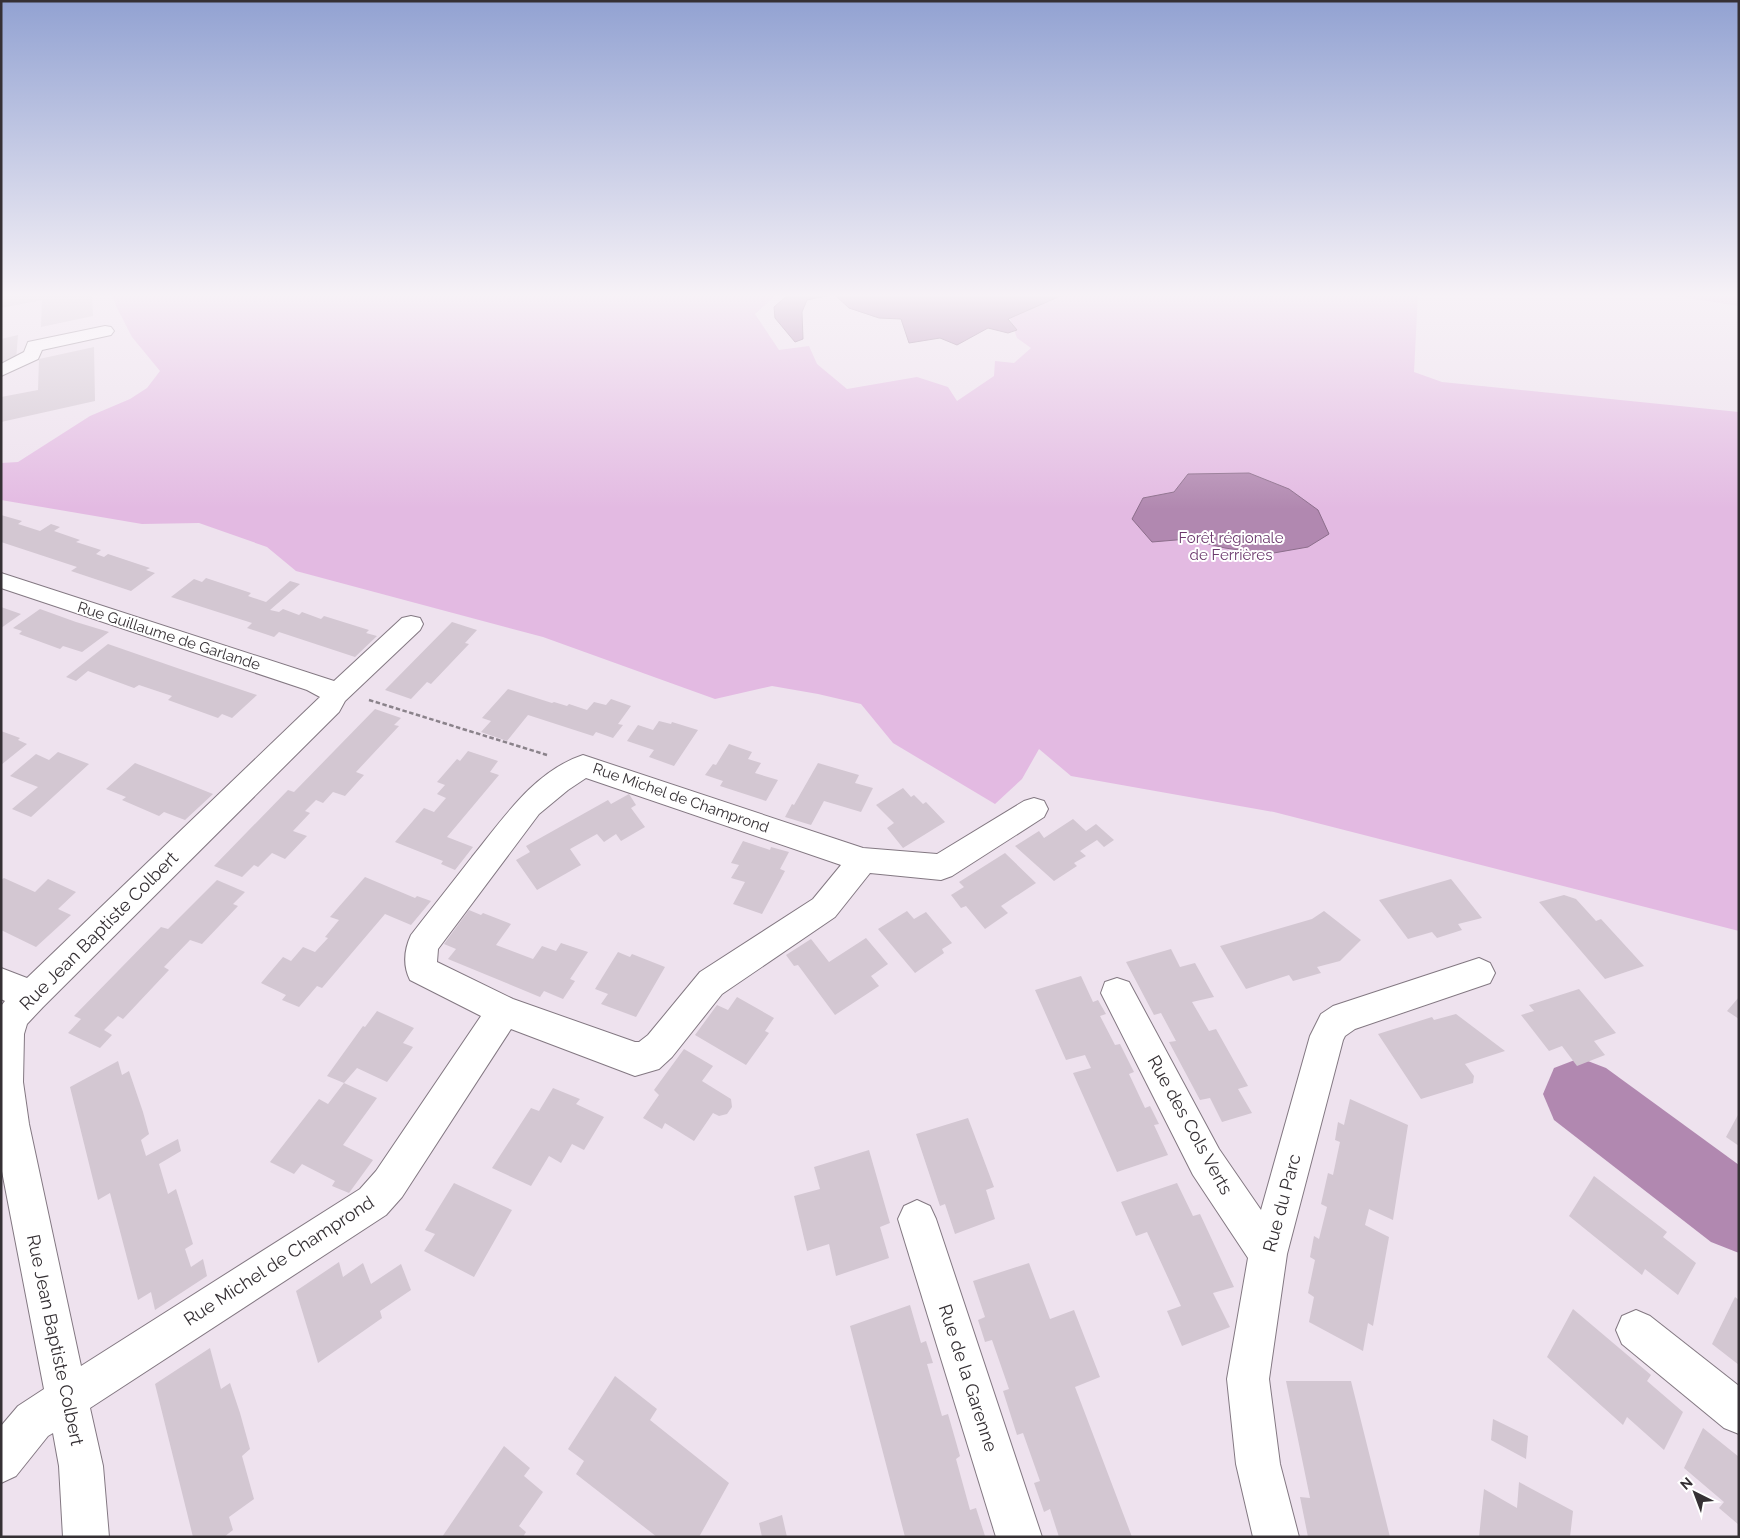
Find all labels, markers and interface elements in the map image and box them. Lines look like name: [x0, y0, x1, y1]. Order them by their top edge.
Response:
park label: Forêt régionale de Ferrières: [1179, 529, 1284, 564]
street label: Rue Guillaume de Garlande: [75, 598, 263, 674]
street label: Rue Michel de Champrond: [591, 759, 771, 837]
street label: Rue Jean Baptiste Colbert: [15, 847, 182, 1014]
street label: Rue des Cols Verts: [1143, 1052, 1238, 1198]
street label: Rue du Parc: [1258, 1151, 1305, 1254]
street label: Rue Michel de Champrond: [180, 1191, 378, 1330]
street label: Rue Jean Baptiste Colbert: [23, 1232, 88, 1447]
street label: Rue de la Garenne: [935, 1301, 1002, 1455]
north arrow: [1670, 1468, 1720, 1518]
text: N: [1677, 1474, 1696, 1493]

